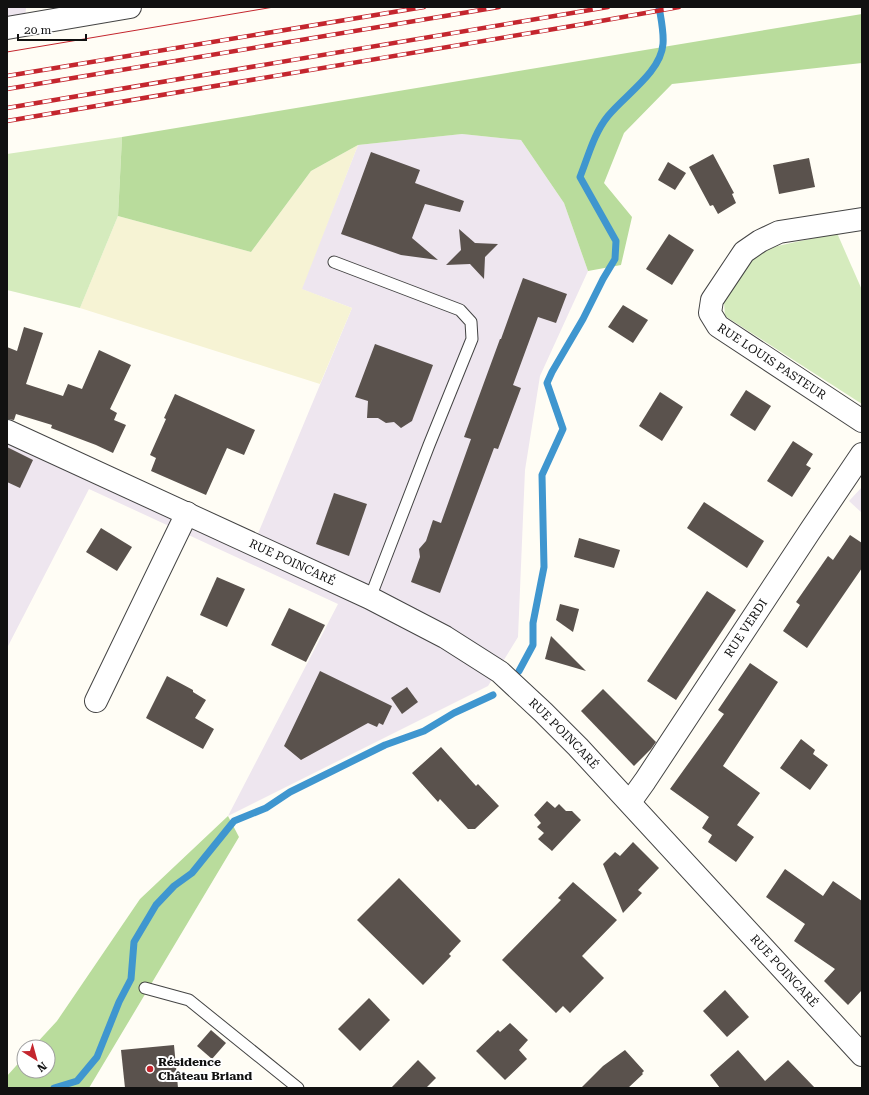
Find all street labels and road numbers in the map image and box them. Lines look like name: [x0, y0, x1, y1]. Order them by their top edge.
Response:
street label: RUE LOUIS PASTEUR: [715, 321, 829, 403]
street label: RUE POINCARÉ: [247, 536, 338, 588]
street label: RUE VERDI: [722, 596, 770, 660]
street label: RUE POINCARÉ: [526, 696, 602, 772]
street label: RUE POINCARÉ: [748, 932, 821, 1010]

